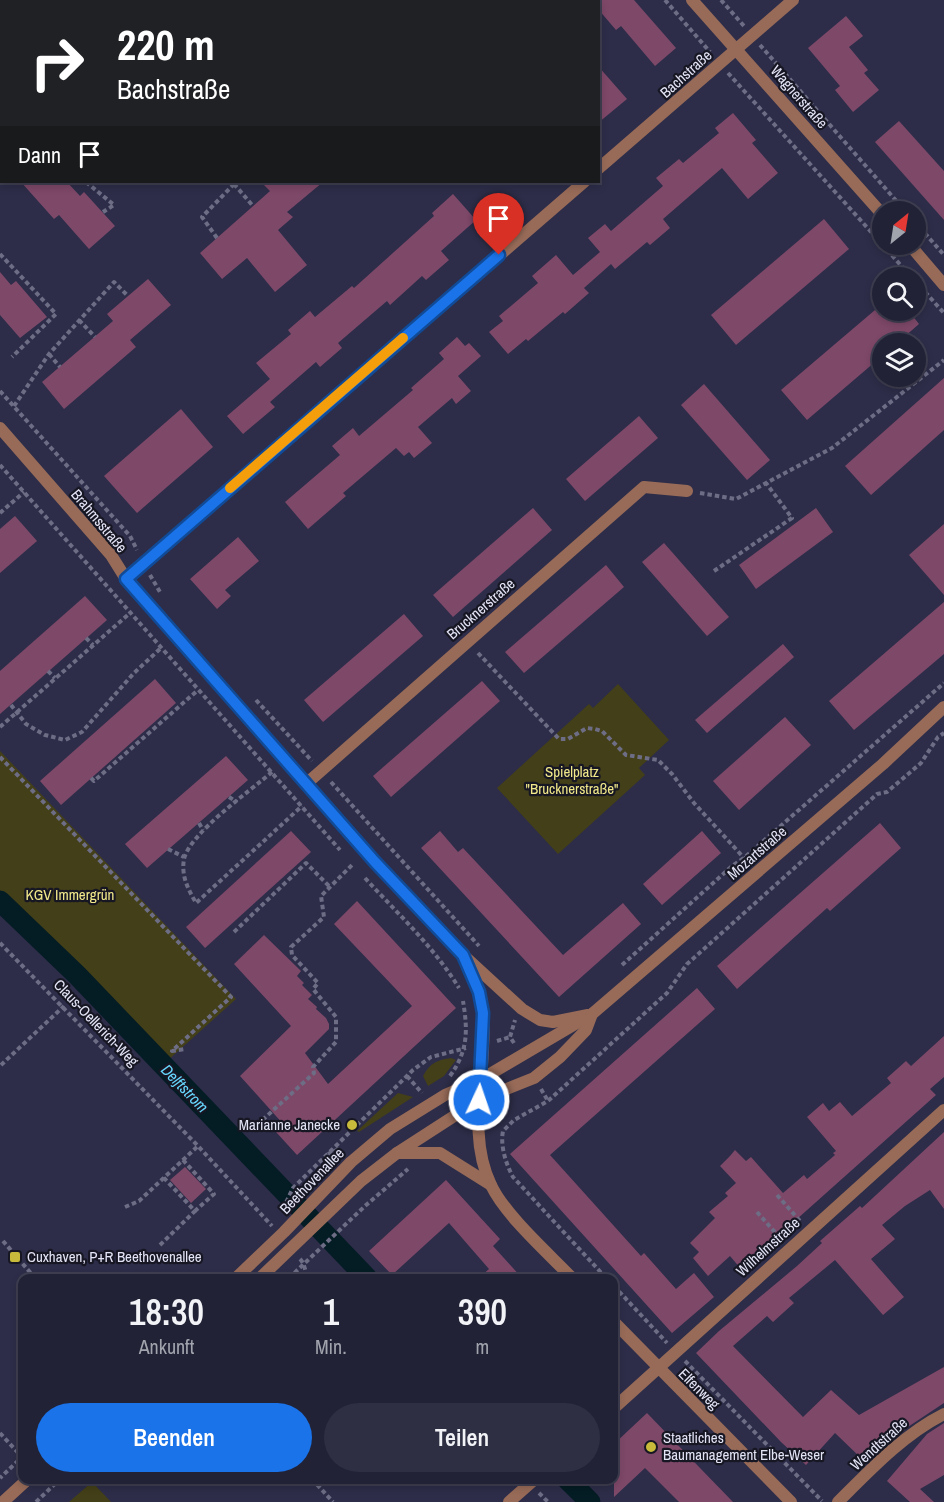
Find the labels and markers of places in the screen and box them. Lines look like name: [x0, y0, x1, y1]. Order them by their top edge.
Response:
pin: [473, 193, 524, 255]
place label: Marianne Janecke: [239, 1114, 340, 1135]
marker: Marianne Janecke: [345, 1118, 359, 1132]
place label: Cuxhaven, P+R Beethovenallee: [27, 1246, 202, 1267]
marker: Cuxhaven, P+R Beethovenallee: [8, 1250, 22, 1264]
place label: Staatliches Baumanagement Elbe-Weser: [663, 1427, 824, 1465]
marker: Staatliches Baumanagement Elbe-Weser: [644, 1440, 658, 1454]

